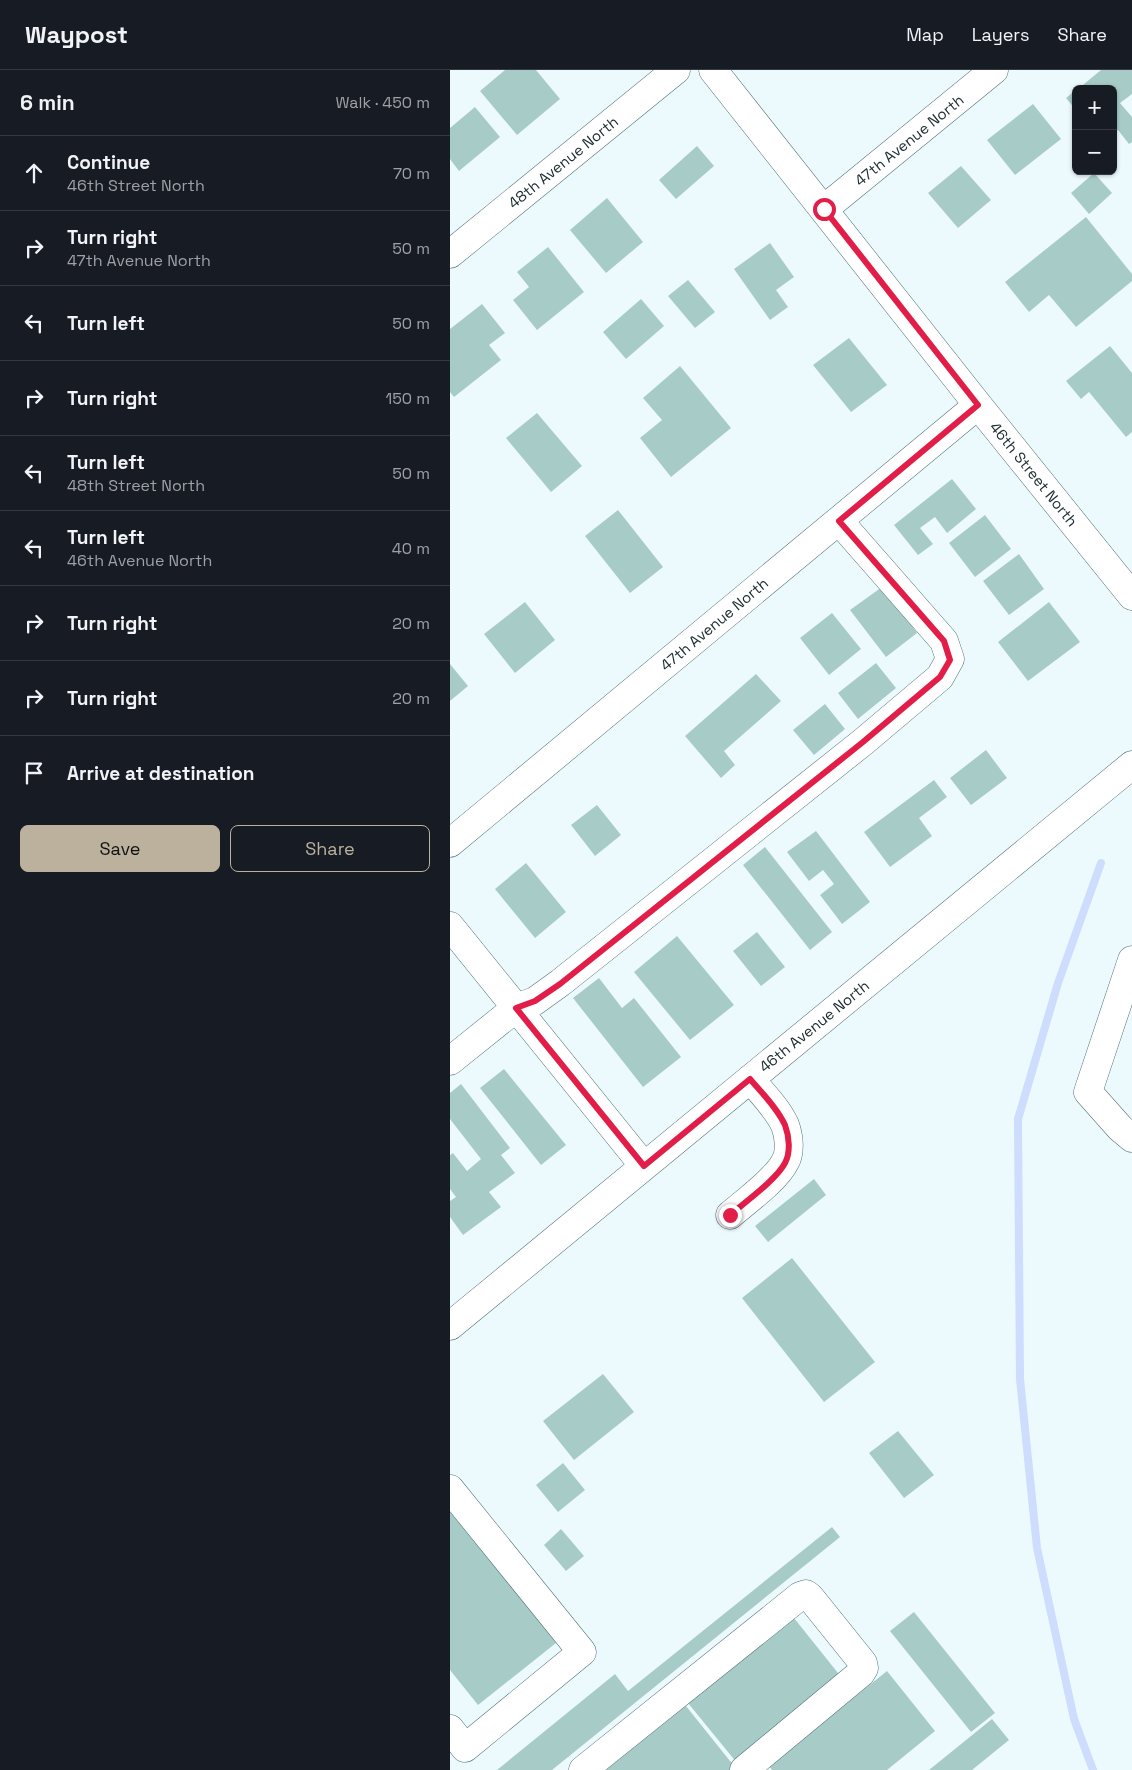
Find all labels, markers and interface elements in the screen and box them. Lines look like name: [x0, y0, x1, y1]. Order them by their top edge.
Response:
text: Waypost: [25, 19, 128, 50]
text: Map: [906, 23, 944, 46]
text: Layers: [972, 23, 1029, 46]
text: Share: [1057, 23, 1107, 46]
map controls: [1072, 85, 1117, 175]
button: +: [1072, 85, 1117, 130]
text: 6 min: [20, 89, 75, 116]
street label: 47th Avenue North: [851, 90, 967, 190]
text: Walk · 450 m: [336, 92, 430, 113]
street label: 48th Avenue North: [504, 112, 622, 212]
button: −: [1072, 130, 1117, 175]
text: Continue: [67, 150, 150, 175]
icon: ahead: [20, 159, 48, 187]
text: 70 m: [393, 163, 430, 184]
text: 46th Street North: [67, 175, 205, 196]
route start: [813, 198, 836, 221]
text: Turn right: [67, 225, 157, 250]
icon: right: [20, 234, 48, 262]
text: 50 m: [392, 238, 430, 259]
text: 47th Avenue North: [67, 250, 211, 271]
icon: left: [20, 309, 48, 337]
text: Turn left: [67, 311, 145, 336]
text: 50 m: [392, 313, 430, 334]
icon: right: [20, 384, 48, 412]
text: Turn right: [67, 386, 157, 411]
text: 150 m: [386, 388, 430, 409]
street label: 46th Street North: [986, 418, 1082, 530]
text: Turn left: [67, 450, 145, 475]
icon: left: [20, 459, 48, 487]
text: 50 m: [392, 463, 430, 484]
text: 48th Street North: [67, 475, 205, 496]
text: Turn left: [67, 525, 145, 550]
icon: left: [20, 534, 48, 562]
text: 40 m: [392, 538, 430, 559]
text: 46th Avenue North: [67, 550, 212, 571]
street label: 47th Avenue North: [656, 573, 772, 675]
icon: right: [20, 609, 48, 637]
text: Turn right: [67, 611, 157, 636]
text: 20 m: [392, 613, 430, 634]
icon: right: [20, 684, 48, 712]
text: Turn right: [67, 686, 157, 711]
text: 20 m: [392, 688, 430, 709]
icon: arrive: [20, 759, 48, 787]
text: Arrive at destination: [67, 761, 255, 786]
button: Save: [20, 825, 220, 872]
button: Share: [230, 825, 430, 872]
street label: 46th Avenue North: [755, 976, 873, 1076]
route end: [719, 1204, 742, 1227]

